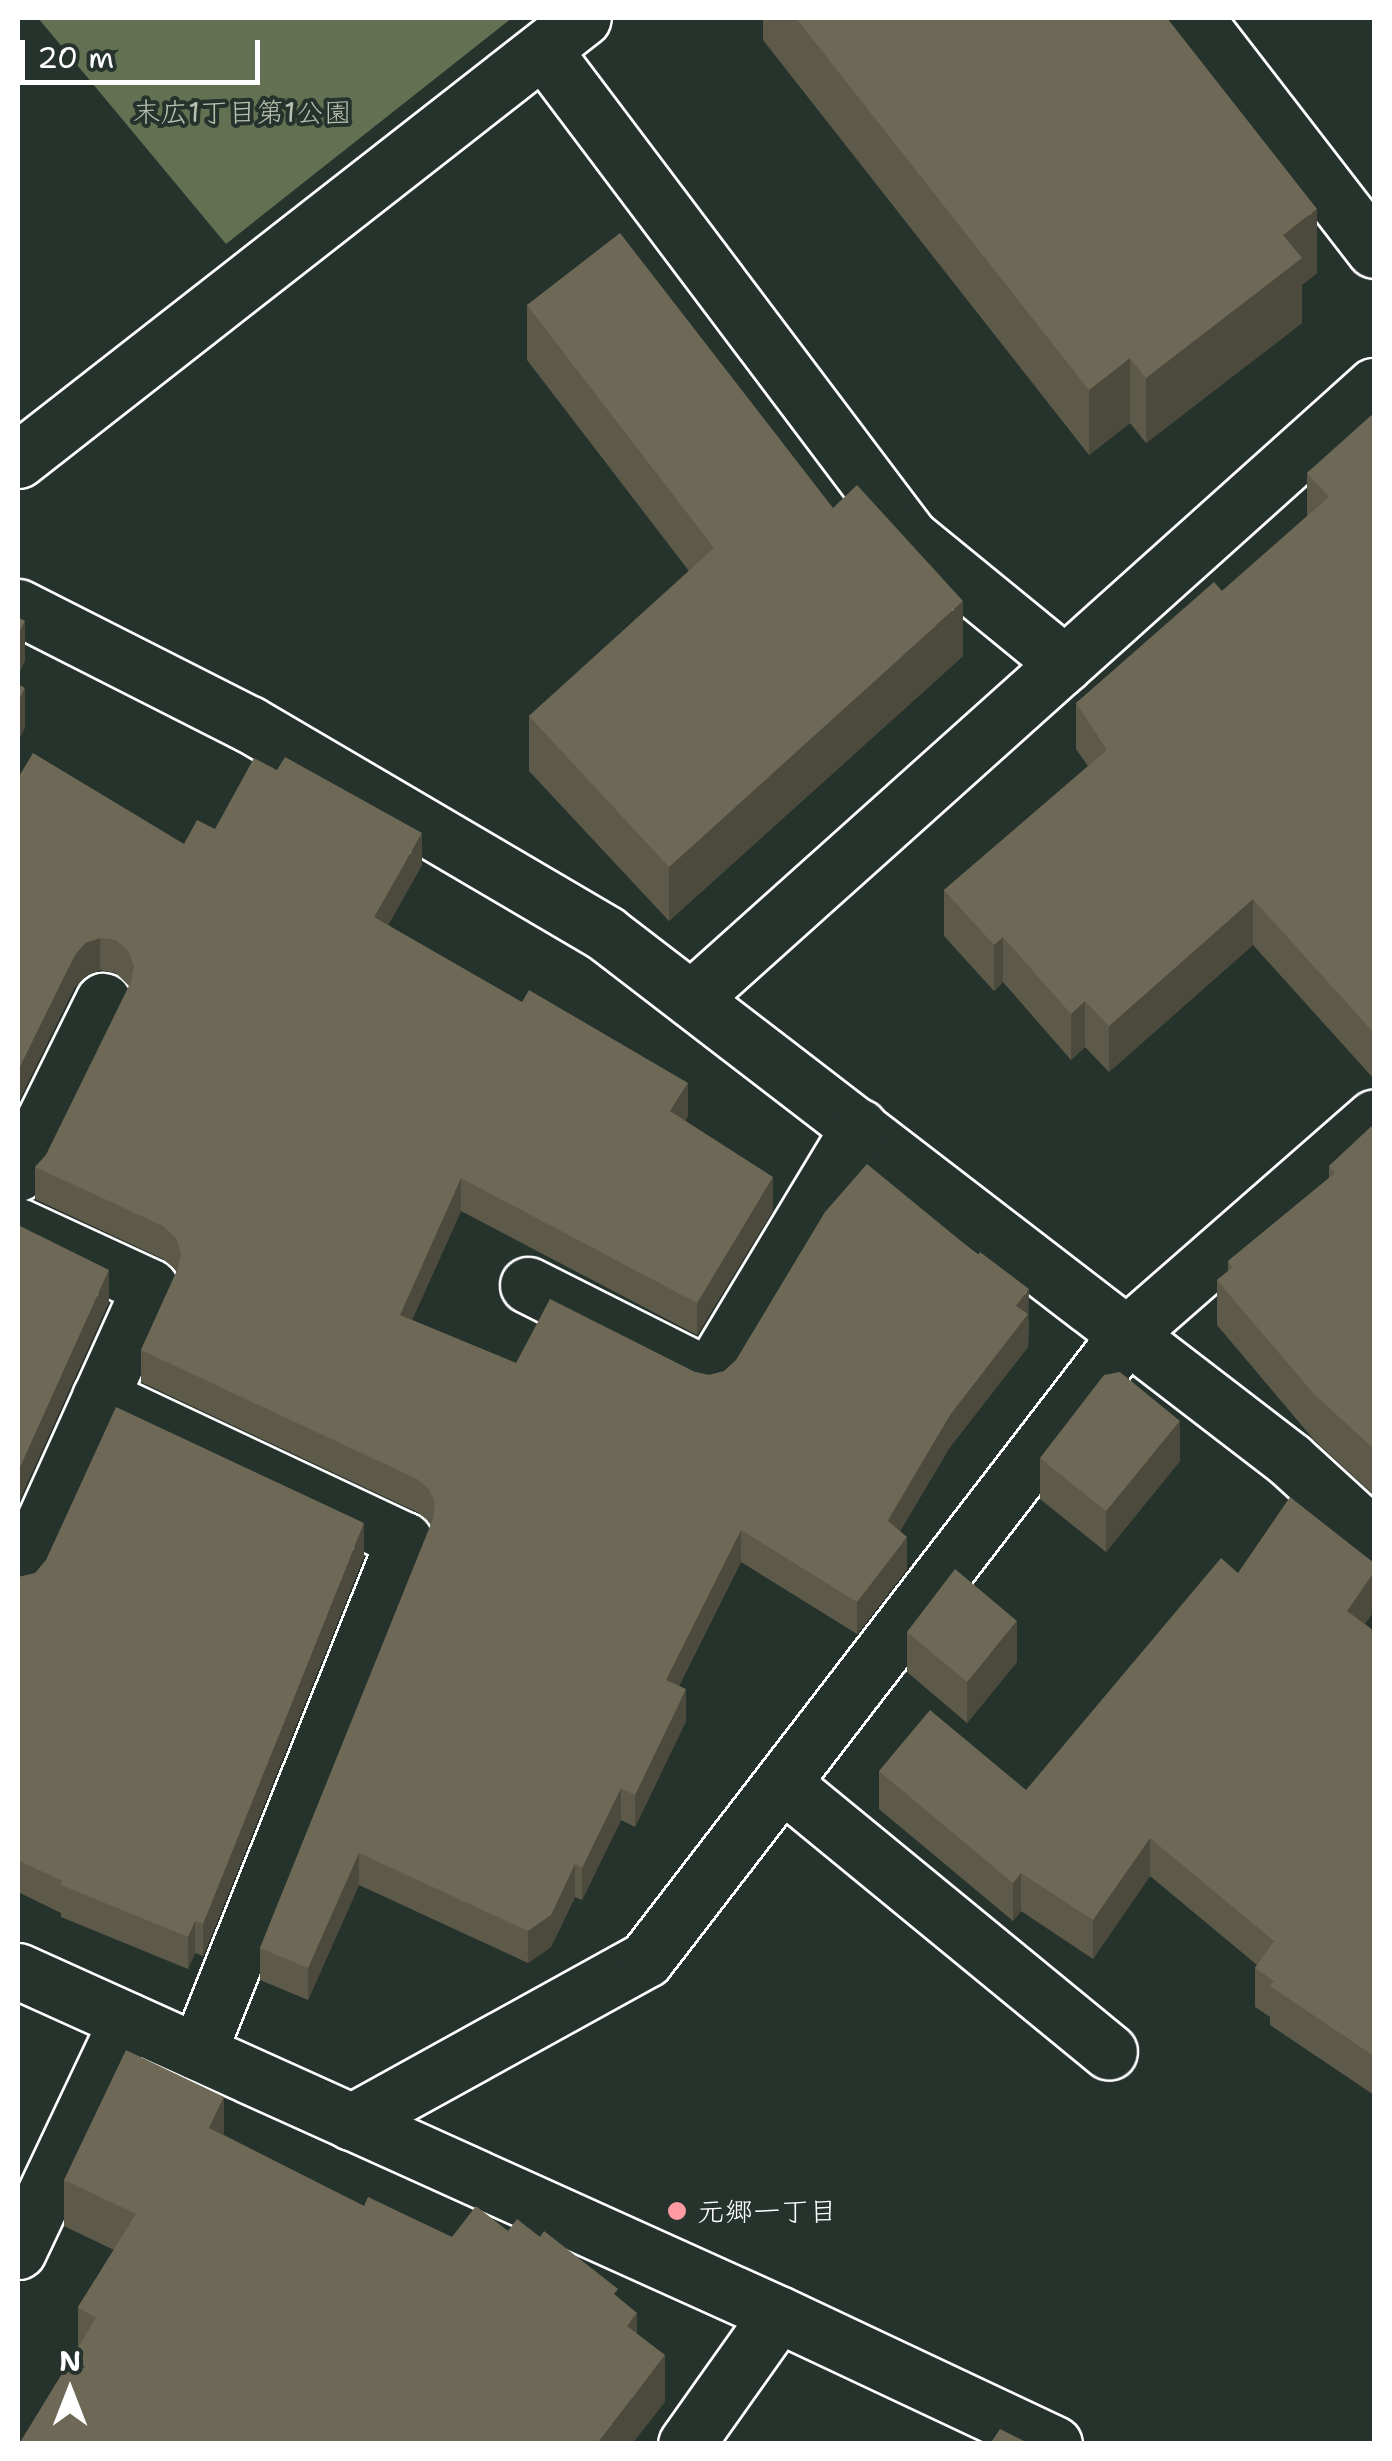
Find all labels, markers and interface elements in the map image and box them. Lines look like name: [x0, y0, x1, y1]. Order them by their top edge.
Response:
scale bar: [25, 20, 265, 82]
text: 20 m: [37, 37, 114, 78]
park label: 末広1丁目第1公園: [132, 95, 352, 129]
place label: 元郷一丁目: [697, 2194, 837, 2228]
marker: 元郷一丁目: [666, 2200, 688, 2222]
north arrow: [20, 2341, 120, 2441]
text: N: [59, 2342, 81, 2380]

